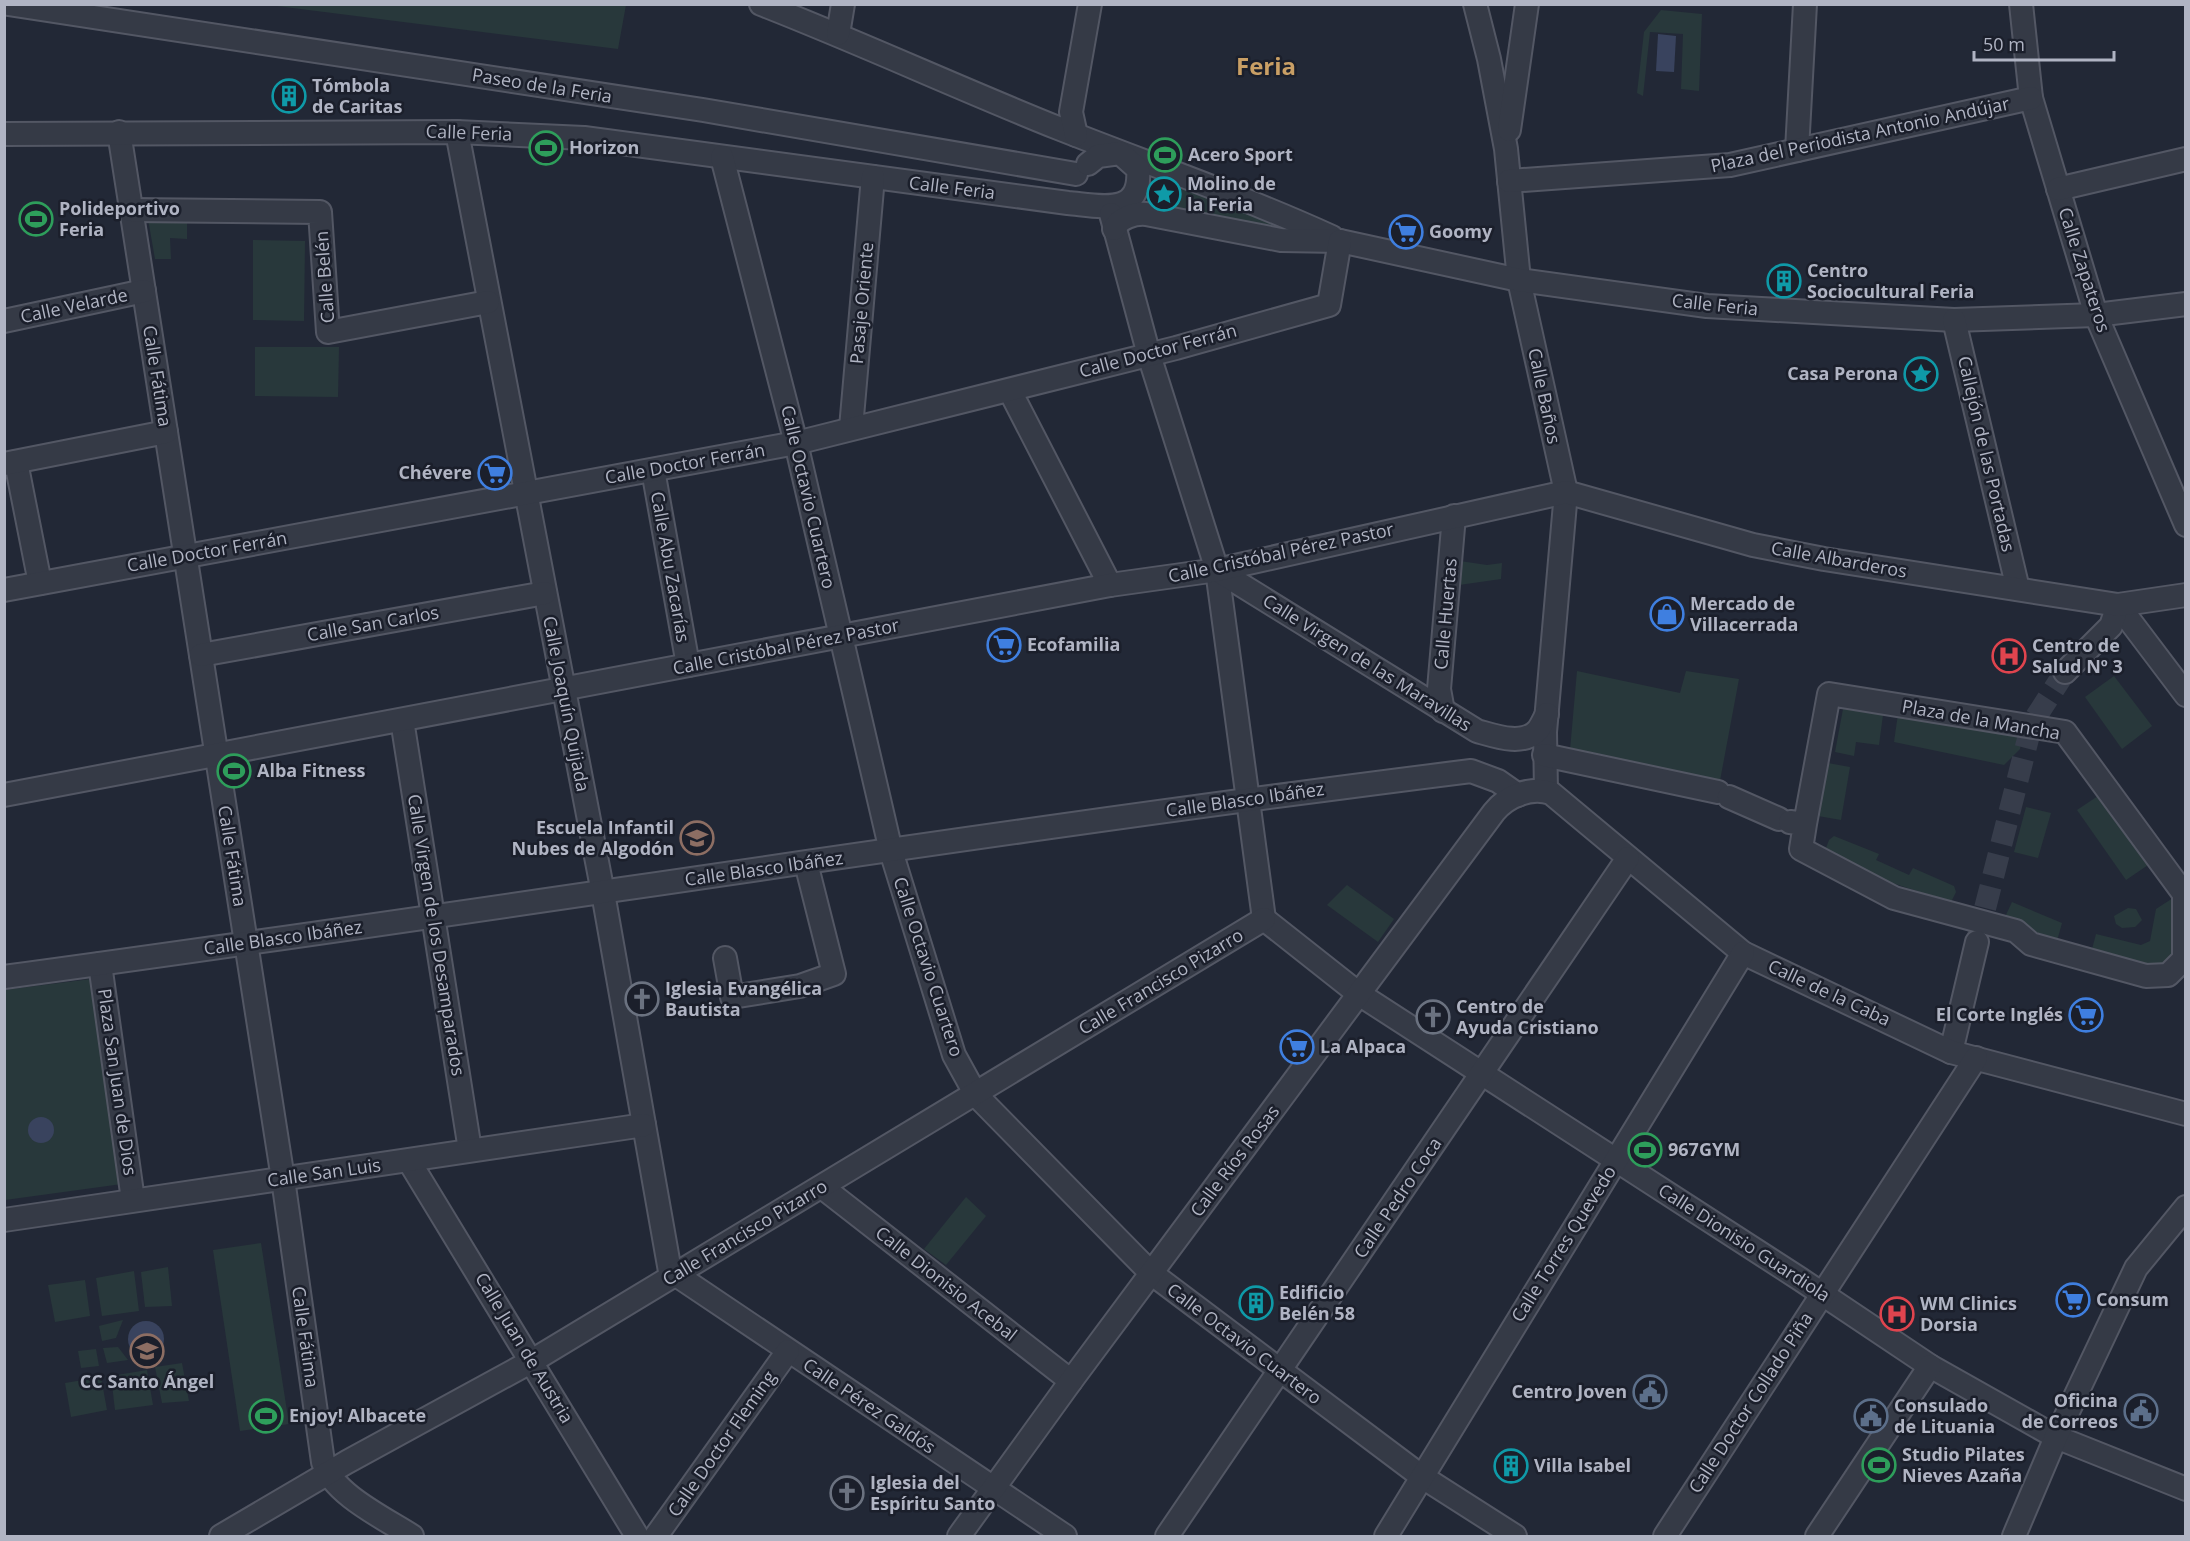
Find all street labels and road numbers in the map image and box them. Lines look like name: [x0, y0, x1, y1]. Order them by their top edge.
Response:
street label: Paseo de la Feria: [470, 62, 614, 108]
street label: Plaza del Periodista Antonio Andújar: [1708, 90, 2012, 177]
street label: Calle Feria: [425, 118, 513, 146]
street label: Calle Feria: [908, 170, 997, 204]
street label: Calle Zapateros: [2053, 204, 2116, 335]
street label: Calle Belén: [309, 230, 339, 324]
street label: Pasaje Oriente: [844, 241, 878, 365]
street label: Calle Velarde: [18, 282, 130, 328]
street label: Calle Feria: [1671, 288, 1759, 320]
street label: Calle Doctor Ferrán: [1076, 317, 1239, 383]
street label: Calle Fátima: [138, 324, 178, 428]
street label: Calle Baños: [1523, 346, 1567, 446]
street label: Callejón de las Portadas: [1953, 354, 2021, 554]
street label: Calle Octavio Cuartero: [776, 403, 842, 591]
street label: Calle Doctor Ferrán: [603, 437, 767, 489]
street label: Calle Abu Zacarías: [646, 490, 696, 644]
street label: Calle Cristóbal Pérez Pastor: [1166, 516, 1396, 588]
street label: Calle Doctor Ferrán: [125, 525, 289, 577]
street label: Calle Albarderos: [1769, 535, 1909, 583]
street label: Calle Huertas: [1428, 557, 1462, 671]
street label: Calle Virgen de las Maravillas: [1259, 588, 1476, 736]
street label: Calle San Carlos: [305, 600, 441, 646]
street label: Calle Cristóbal Pérez Pastor: [671, 612, 902, 680]
street label: Calle Joaquín Quijada: [538, 614, 596, 794]
street label: Plaza de la Mancha: [1900, 693, 2062, 745]
street label: Calle Blasco Ibáñez: [1164, 776, 1326, 822]
street label: Calle Virgen de los Desamparados: [403, 792, 471, 1078]
street label: Calle Fátima: [213, 804, 253, 908]
street label: Calle Blasco Ibáñez: [683, 845, 845, 891]
street label: Calle Octavio Cuartero: [889, 874, 969, 1060]
street label: Calle Blasco Ibáñez: [202, 914, 364, 960]
street label: Calle Francisco Pizarro: [1074, 922, 1247, 1040]
street label: Calle de la Caba: [1764, 953, 1895, 1031]
street label: Plaza San Juan de Dios: [93, 987, 143, 1177]
street label: Calle Ríos Rosas: [1184, 1100, 1284, 1221]
street label: Calle Pedro Coca: [1348, 1132, 1446, 1263]
street label: Calle San Luis: [266, 1152, 382, 1192]
street label: Calle Torres Quevedo: [1505, 1161, 1621, 1326]
street label: Calle Francisco Pizarro: [658, 1173, 831, 1291]
street label: Calle Dionisio Guardiola: [1654, 1178, 1835, 1307]
street label: Calle Dionisio Acebal: [871, 1220, 1022, 1346]
street label: Calle Juan de Austria: [470, 1268, 579, 1427]
street label: Calle Octavio Cuartero: [1162, 1277, 1327, 1409]
street label: Calle Fátima: [287, 1285, 325, 1389]
street label: Calle Doctor Collado Piña: [1683, 1307, 1818, 1498]
street label: Calle Pérez Galdós: [799, 1352, 940, 1458]
street label: Calle Doctor Fleming: [662, 1366, 781, 1521]

